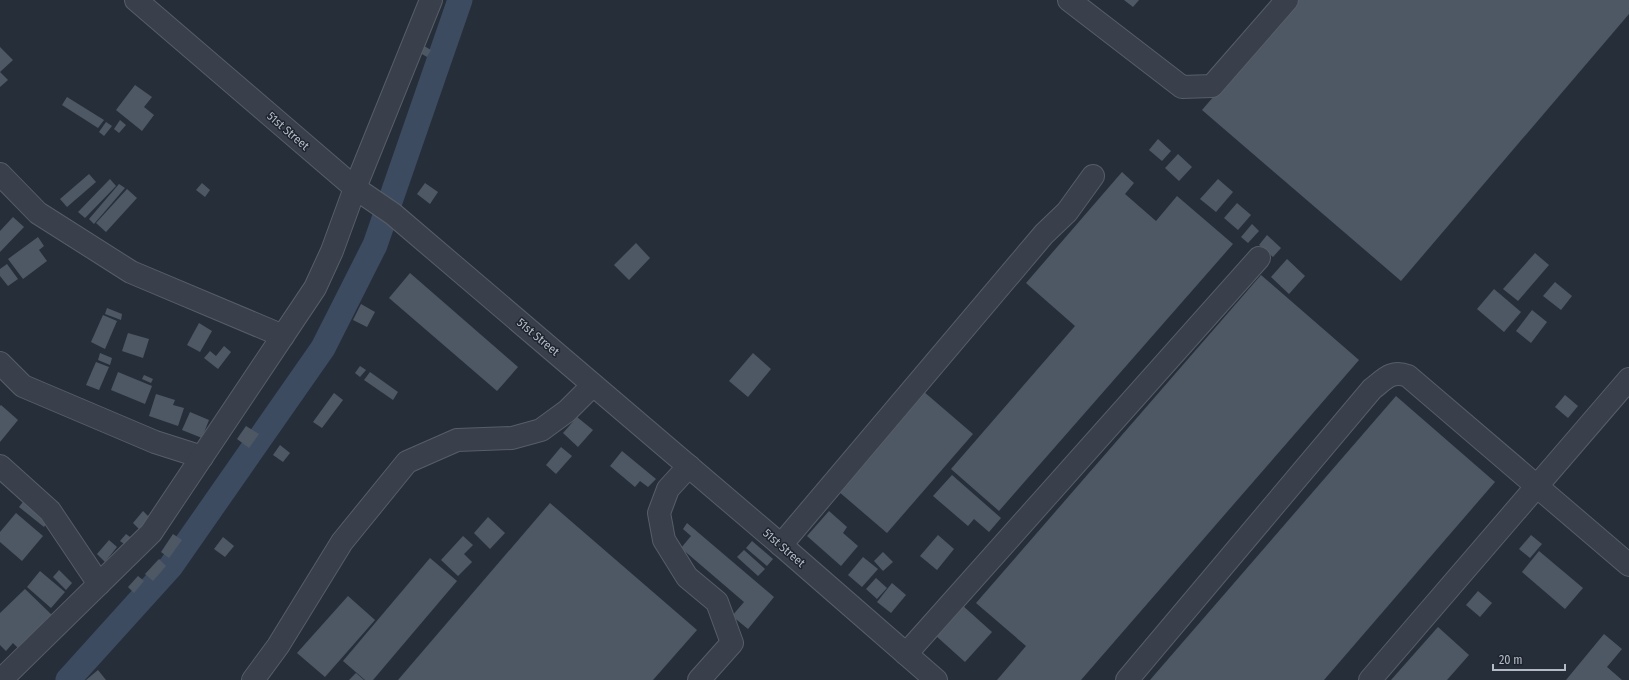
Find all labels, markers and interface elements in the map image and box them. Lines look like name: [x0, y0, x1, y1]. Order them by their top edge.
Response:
street label: 51st Street: [264, 109, 312, 153]
street label: 51st Street: [514, 315, 562, 359]
street label: 51st Street: [760, 526, 808, 570]
scale bar: [1493, 646, 1565, 672]
text: 20 m: [1499, 653, 1523, 667]

